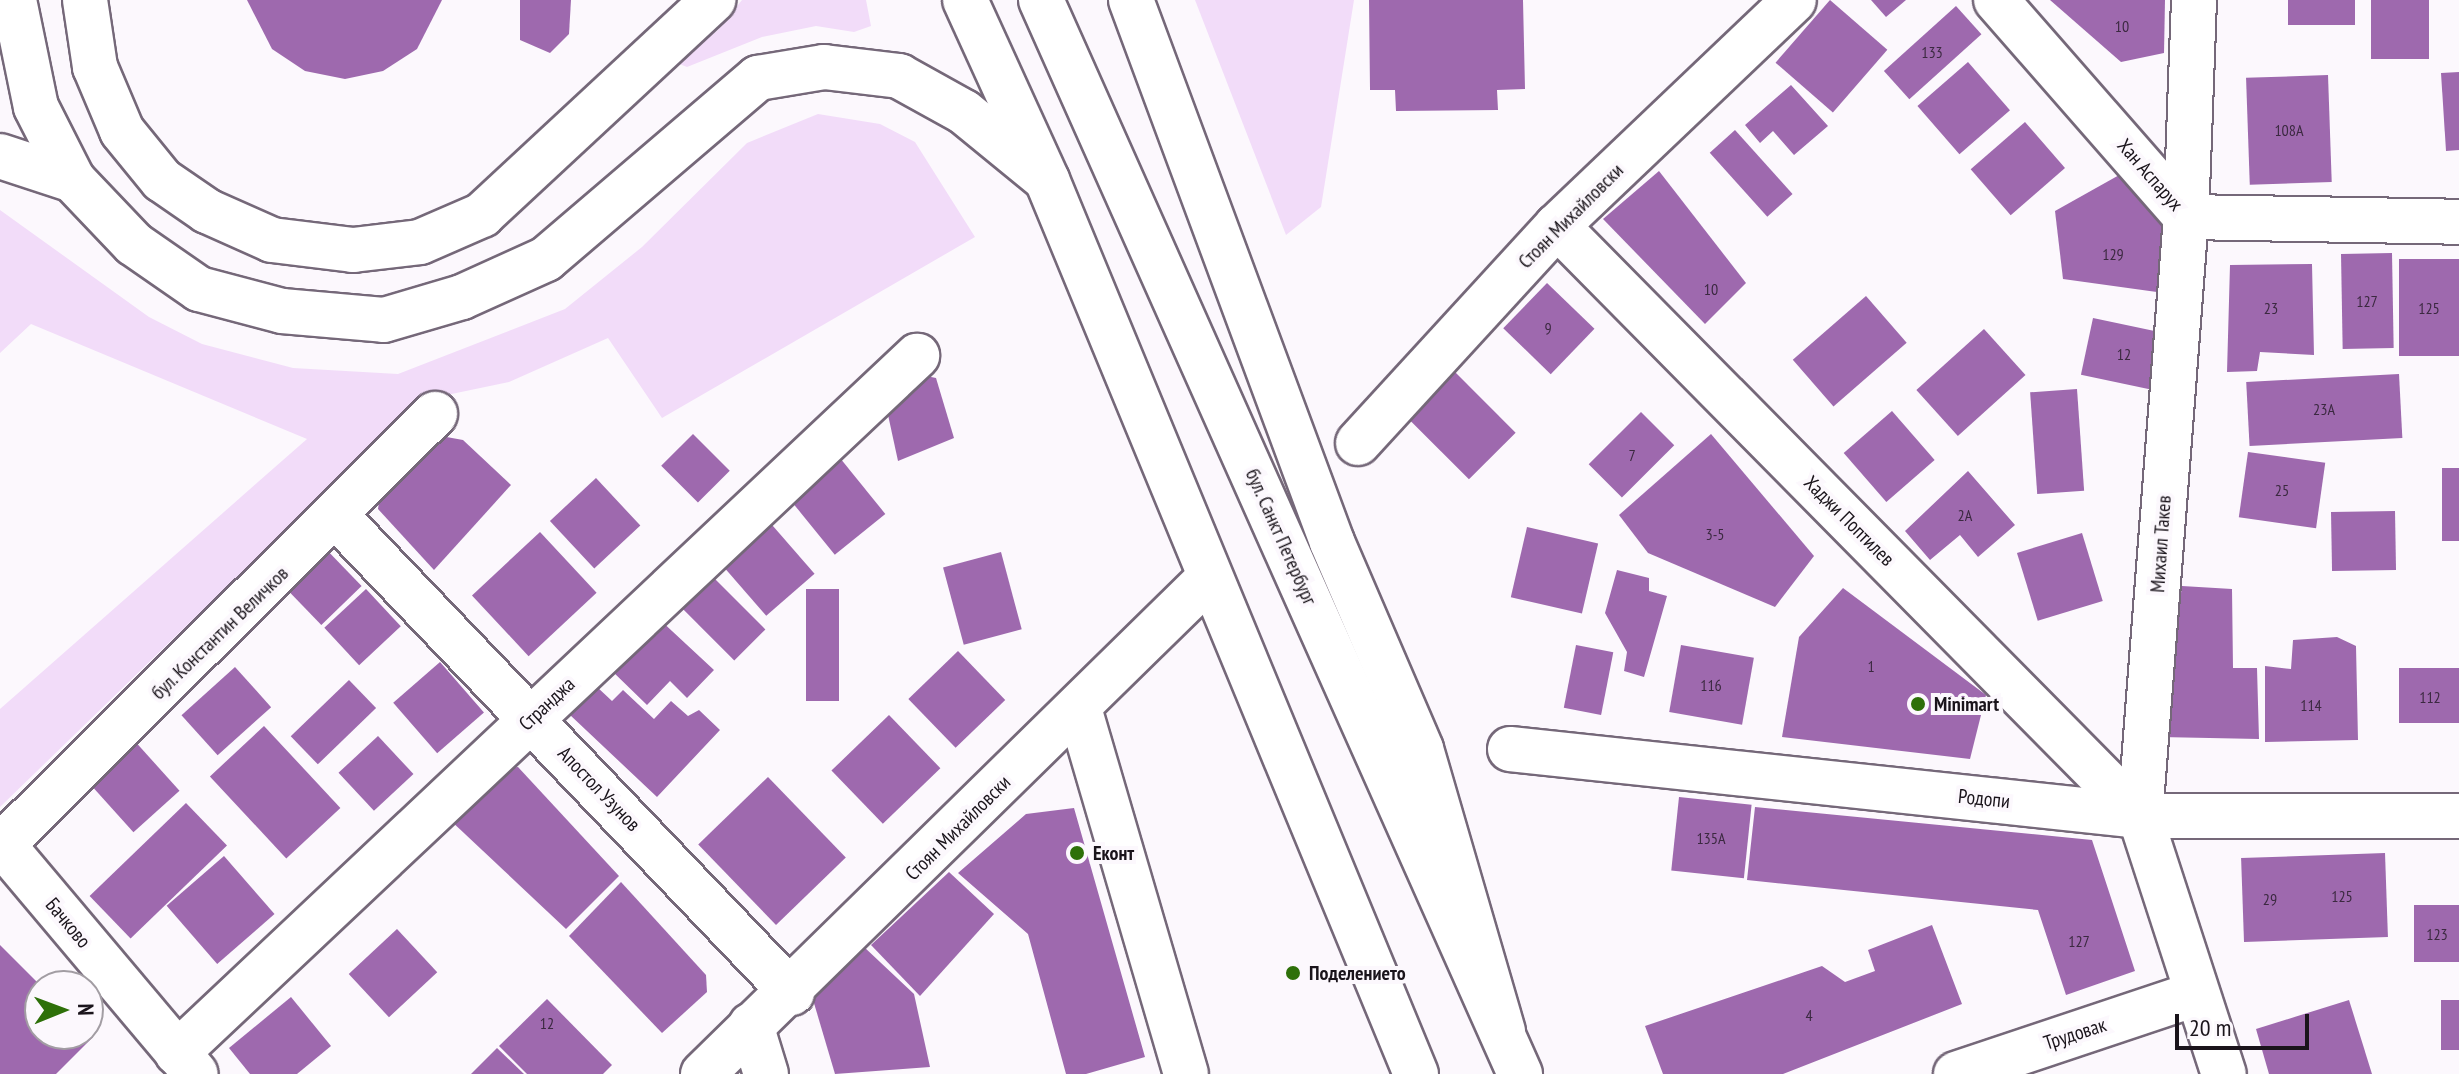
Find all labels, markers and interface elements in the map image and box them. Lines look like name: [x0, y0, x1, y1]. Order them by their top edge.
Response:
house number: 10: [2115, 16, 2129, 36]
house number: 133: [1921, 42, 1943, 62]
house number: 108А: [2274, 120, 2304, 140]
street label: Хан Аспарух: [2112, 134, 2188, 216]
street label: Стоян Михайловски: [1514, 159, 1628, 273]
house number: 129: [2102, 244, 2124, 264]
house number: 10: [1704, 279, 1718, 299]
house number: 127: [2356, 291, 2378, 311]
house number: 23: [2264, 298, 2278, 318]
house number: 125: [2418, 298, 2440, 318]
house number: 9: [1544, 318, 1552, 338]
house number: 12: [2117, 344, 2131, 364]
house number: 23А: [2313, 399, 2335, 419]
house number: 7: [1628, 445, 1636, 465]
street label: бул. Санкт Петербург: [1240, 464, 1322, 610]
street label: Хаджи Поптилев: [1799, 471, 1899, 571]
house number: 25: [2275, 480, 2289, 500]
street label: Михаил Такев: [2146, 494, 2176, 594]
house number: 2А: [1958, 505, 1972, 525]
house number: 3-5: [1705, 524, 1725, 544]
street label: бул. Константин Величков: [146, 561, 294, 705]
house number: 1: [1867, 656, 1875, 676]
street label: Странджа: [514, 672, 580, 736]
house number: 116: [1700, 675, 1722, 695]
house number: 112: [2419, 687, 2441, 707]
place label: Minimart: [1934, 692, 1999, 716]
marker: Minimart: [1909, 695, 1927, 713]
house number: 114: [2300, 695, 2322, 715]
street label: Апостол Узунов: [553, 742, 645, 836]
street label: Стоян Михайловски: [901, 771, 1015, 885]
street label: Родопи: [1957, 784, 2011, 814]
house number: 135А: [1696, 828, 1726, 848]
place label: Еконт: [1093, 841, 1134, 865]
marker: Еконт: [1068, 844, 1086, 862]
house number: 125: [2331, 886, 2353, 906]
house number: 29: [2263, 889, 2277, 909]
street label: Бачково: [40, 893, 96, 953]
house number: 123: [2426, 924, 2448, 944]
house number: 127: [2068, 931, 2090, 951]
place label: Поделението: [1309, 961, 1406, 985]
marker: Поделението: [1284, 964, 1302, 982]
north arrow: [24, 970, 104, 1050]
scale bar: [2179, 998, 2313, 1048]
text: N: [72, 1003, 100, 1016]
house number: 4: [1805, 1005, 1813, 1025]
text: 20 m: [2189, 1012, 2231, 1043]
house number: 12: [540, 1013, 554, 1033]
street label: Трудовак: [2041, 1013, 2109, 1055]

